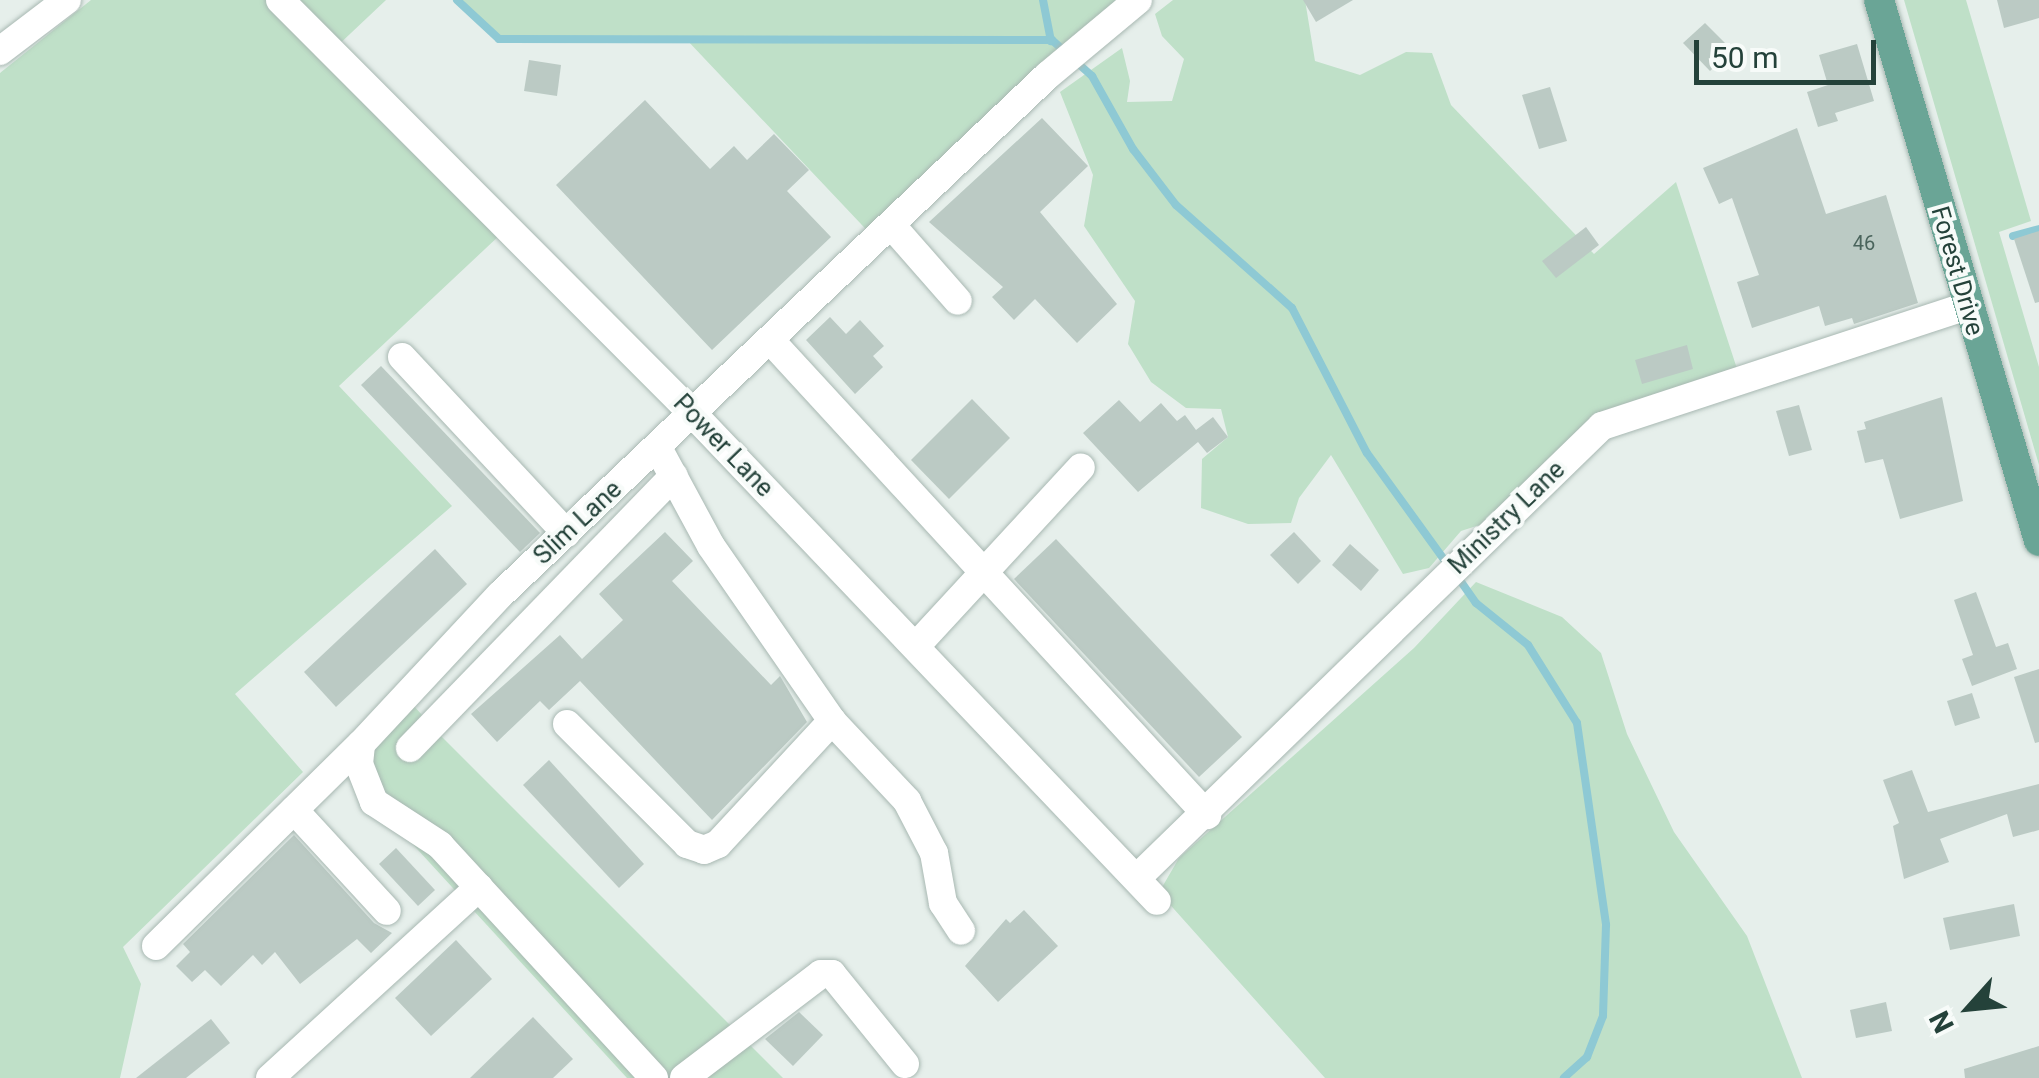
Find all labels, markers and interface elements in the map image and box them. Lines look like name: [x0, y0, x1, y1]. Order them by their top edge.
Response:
scale bar: [1699, 20, 1882, 82]
text: 50 m: [1711, 40, 1778, 75]
street label: Forest Drive: [1924, 203, 1990, 339]
house number: 46: [1853, 231, 1875, 255]
street label: Power Lane: [667, 389, 779, 503]
street label: Ministry Lane: [1443, 455, 1571, 581]
street label: Slim Lane: [528, 475, 628, 571]
north arrow: [1919, 958, 2019, 1058]
text: N: [1923, 1006, 1961, 1038]

